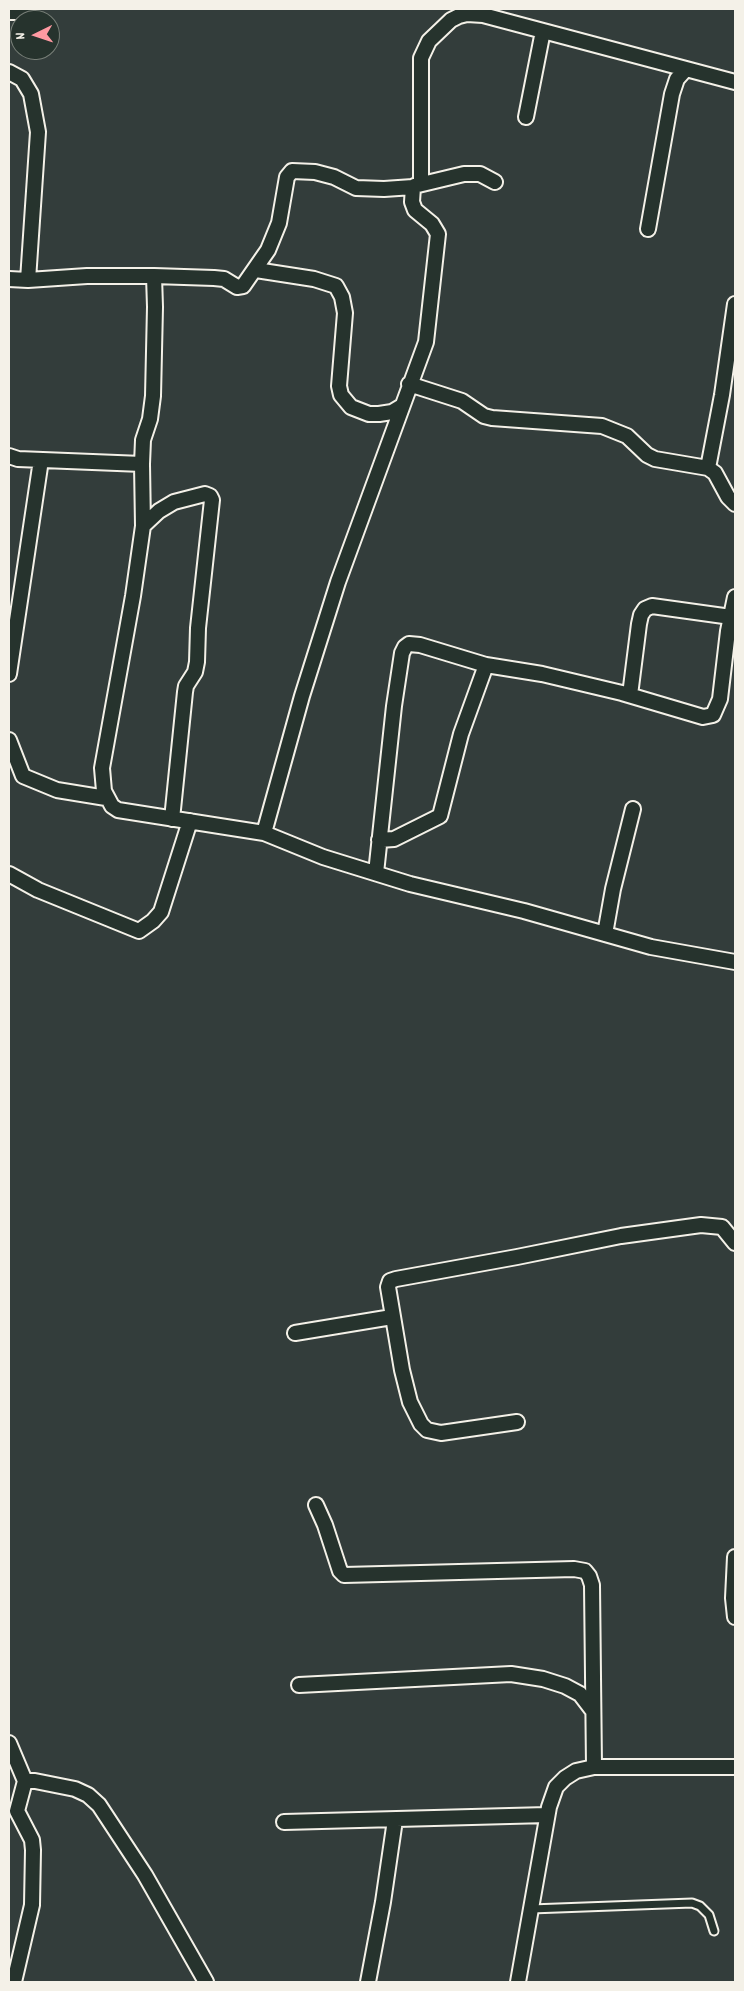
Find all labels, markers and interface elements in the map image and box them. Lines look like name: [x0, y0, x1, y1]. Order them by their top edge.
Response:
north arrow: [10, 10, 60, 60]
text: N: [11, 32, 31, 40]

